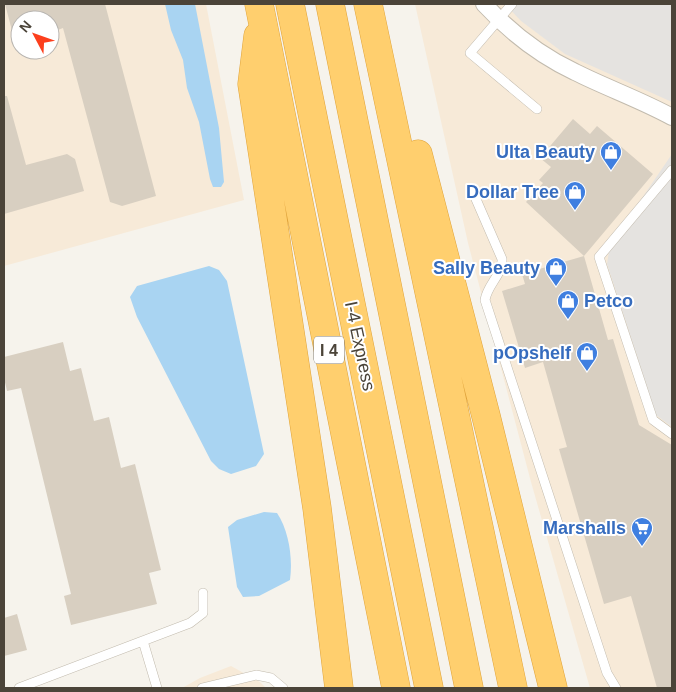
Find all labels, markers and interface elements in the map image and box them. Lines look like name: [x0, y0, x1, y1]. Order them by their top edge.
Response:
north arrow: [10, 10, 60, 60]
text: N: [16, 17, 35, 36]
shop icon: Ulta Beauty: [599, 140, 623, 171]
place label: Ulta Beauty: [496, 142, 595, 162]
shop icon: Dollar Tree: [563, 180, 587, 211]
place label: Dollar Tree: [466, 182, 559, 202]
shop icon: Sally Beauty: [544, 256, 568, 287]
place label: Sally Beauty: [433, 258, 540, 278]
shop icon: Petco: [556, 289, 580, 320]
place label: Petco: [584, 291, 633, 311]
street label: I-4 Express: [341, 299, 379, 393]
road number: I 4: [314, 336, 344, 364]
shop icon: pOpshelf: [575, 341, 599, 372]
place label: pOpshelf: [493, 343, 572, 363]
supermarket icon: Marshalls: [630, 516, 654, 547]
place label: Marshalls: [543, 518, 626, 538]

